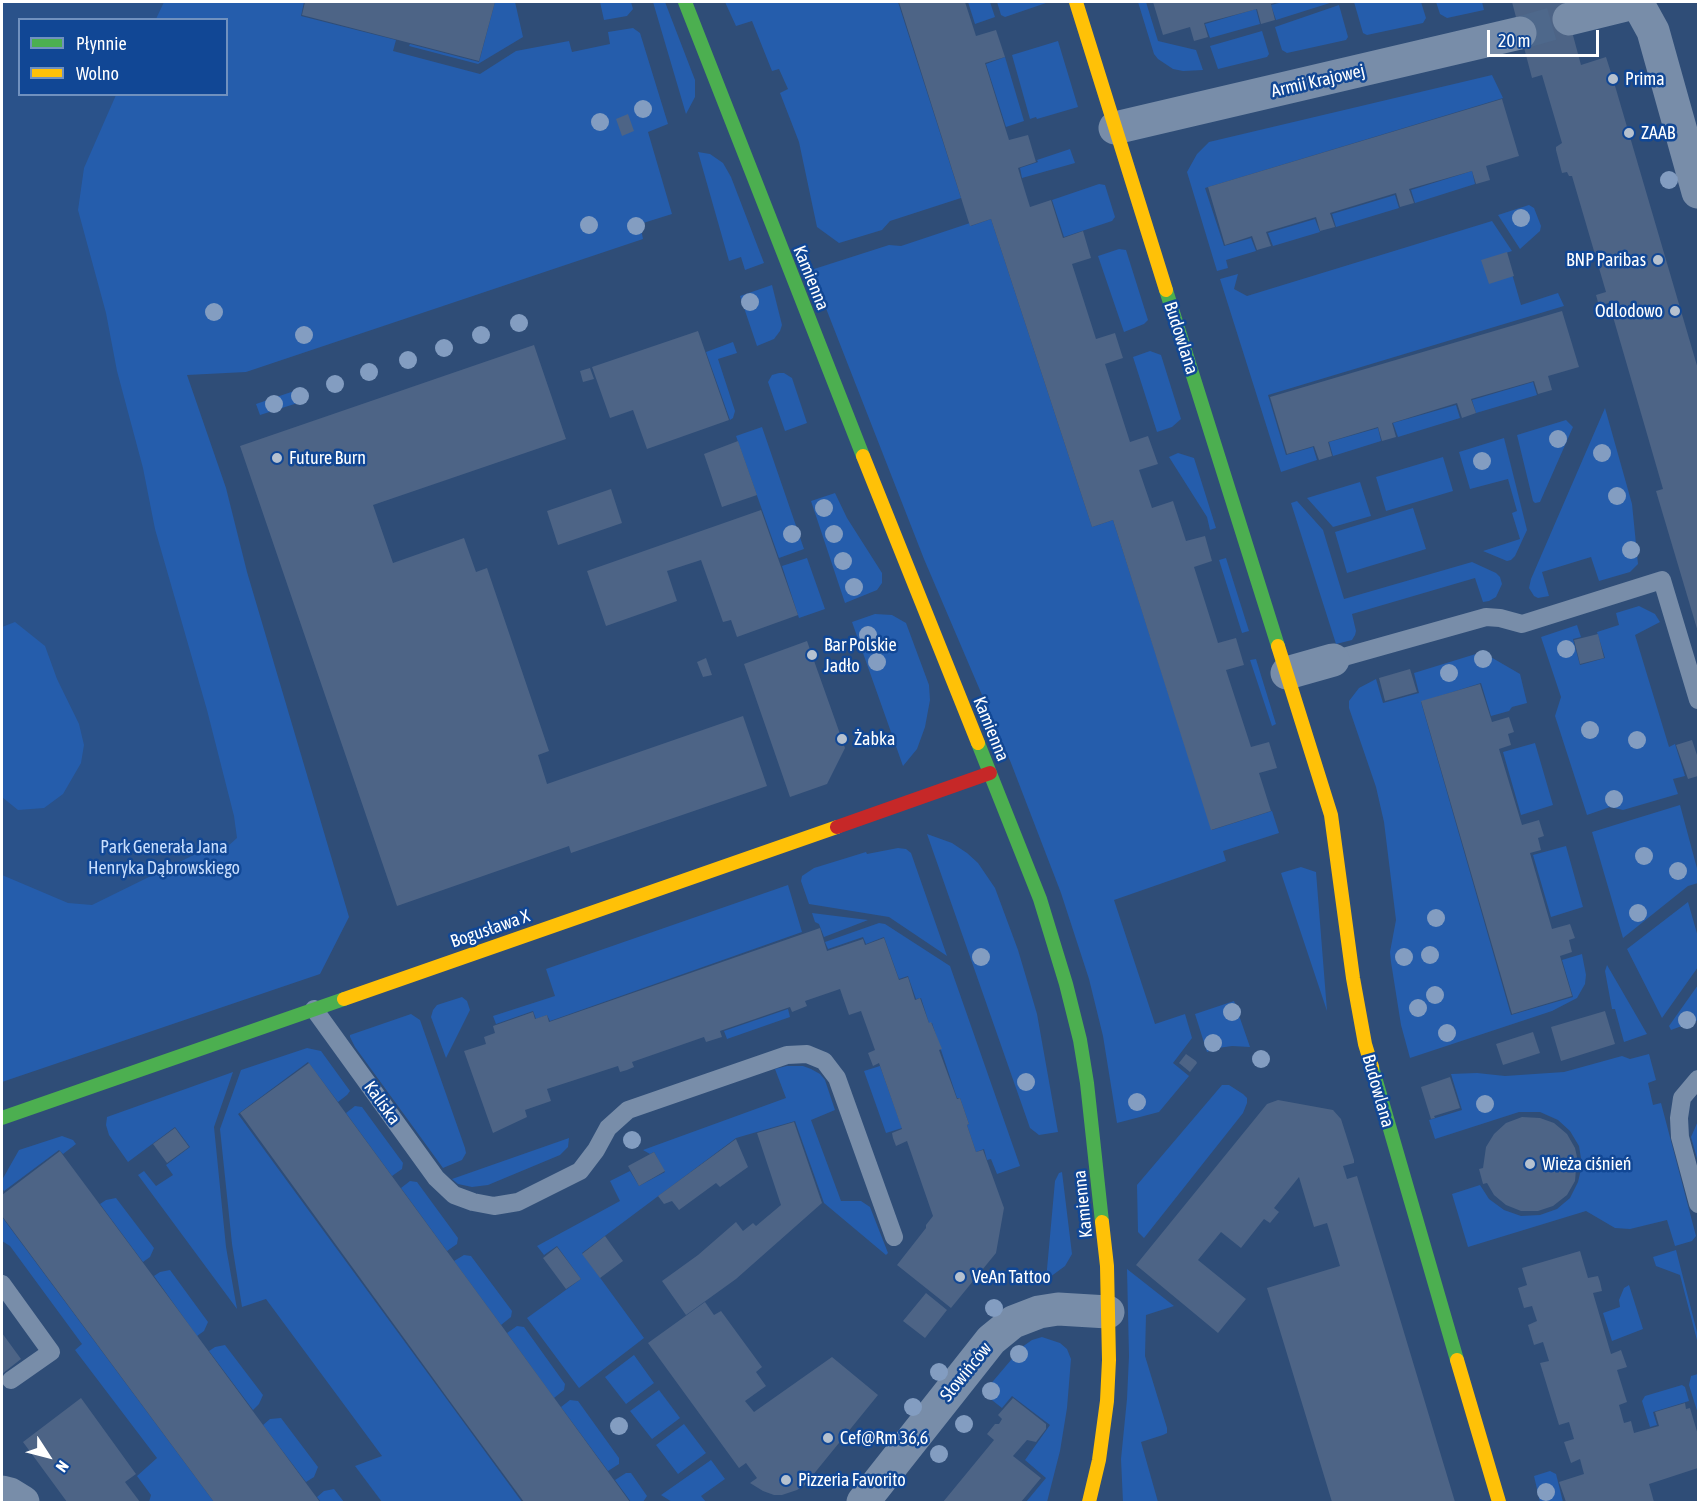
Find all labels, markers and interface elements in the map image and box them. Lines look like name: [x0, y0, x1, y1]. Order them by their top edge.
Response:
legend: [18, 18, 228, 96]
scale bar: [1490, 18, 1602, 56]
text: 20 m: [1498, 30, 1530, 51]
text: Płynnie: [76, 33, 127, 54]
street label: Armii Krajowej: [1269, 60, 1367, 102]
text: Wolno: [76, 63, 119, 84]
place label: Prima: [1625, 68, 1665, 90]
marker: Prima: [1606, 72, 1620, 86]
place label: ZAAB: [1641, 122, 1675, 144]
marker: ZAAB: [1622, 126, 1636, 140]
street label: Kamienna: [788, 242, 834, 314]
place label: BNP Paribas: [1566, 249, 1646, 271]
marker: BNP Paribas: [1651, 253, 1665, 267]
street label: Budowlana: [1159, 299, 1203, 377]
place label: Odlodowo: [1595, 300, 1663, 322]
marker: Odlodowo: [1668, 304, 1682, 318]
place label: Future Burn: [289, 447, 366, 469]
marker: Future Burn: [270, 451, 284, 465]
place label: Bar Polskie Jadło: [824, 634, 897, 676]
marker: Bar Polskie Jadło: [805, 648, 819, 662]
street label: Kamienna: [968, 693, 1014, 765]
place label: Żabka: [854, 728, 895, 750]
marker: Żabka: [835, 732, 849, 746]
park label: Park Generała Jana Henryka Dąbrowskiego: [88, 836, 240, 878]
street label: Bogusława X: [448, 905, 532, 953]
street label: Budowlana: [1357, 1052, 1399, 1130]
street label: Kaliska: [359, 1077, 405, 1129]
place label: Wieża ciśnień: [1542, 1153, 1632, 1175]
marker: Wieża ciśnień: [1523, 1157, 1537, 1171]
street label: Kamienna: [1069, 1169, 1097, 1239]
place label: VeAn Tattoo: [972, 1266, 1051, 1288]
marker: VeAn Tattoo: [953, 1270, 967, 1284]
street label: Słowińców: [936, 1338, 996, 1406]
north arrow: [18, 1426, 78, 1486]
place label: Cef@Rm 36,6: [840, 1427, 928, 1449]
marker: Cef@Rm 36,6: [821, 1431, 835, 1445]
text: N: [53, 1457, 73, 1476]
place label: Pizzeria Favorito: [798, 1469, 906, 1491]
marker: Pizzeria Favorito: [779, 1473, 793, 1487]

